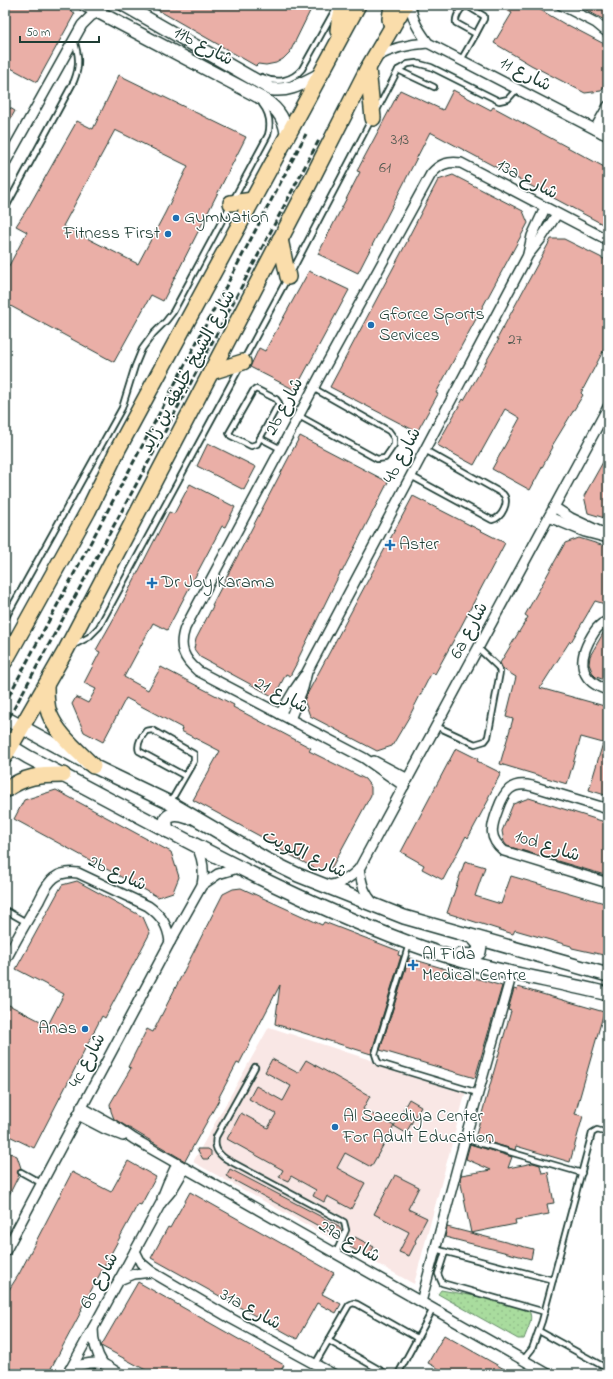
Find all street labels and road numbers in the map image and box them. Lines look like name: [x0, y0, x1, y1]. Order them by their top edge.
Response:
street label: 11b شارع: [168, 20, 238, 74]
street label: شارع 11: [495, 51, 555, 99]
street label: 13a شارع: [492, 153, 562, 207]
street label: شارع الشيخ خليفة بن زايد: [135, 285, 243, 459]
street label: 2b شارع: [259, 374, 311, 440]
street label: 4b شارع: [377, 423, 429, 489]
street label: 6a شارع: [444, 598, 496, 664]
street label: شارع 21: [249, 671, 313, 721]
street label: شارع الكويت: [257, 824, 351, 886]
street label: 10d شارع: [511, 824, 583, 870]
street label: 2b شارع: [83, 849, 151, 899]
street label: 4c شارع: [63, 1029, 113, 1093]
street label: 29a شارع: [313, 1214, 385, 1270]
street label: 6b شارع: [74, 1248, 126, 1314]
street label: 31a شارع: [215, 1283, 285, 1337]

